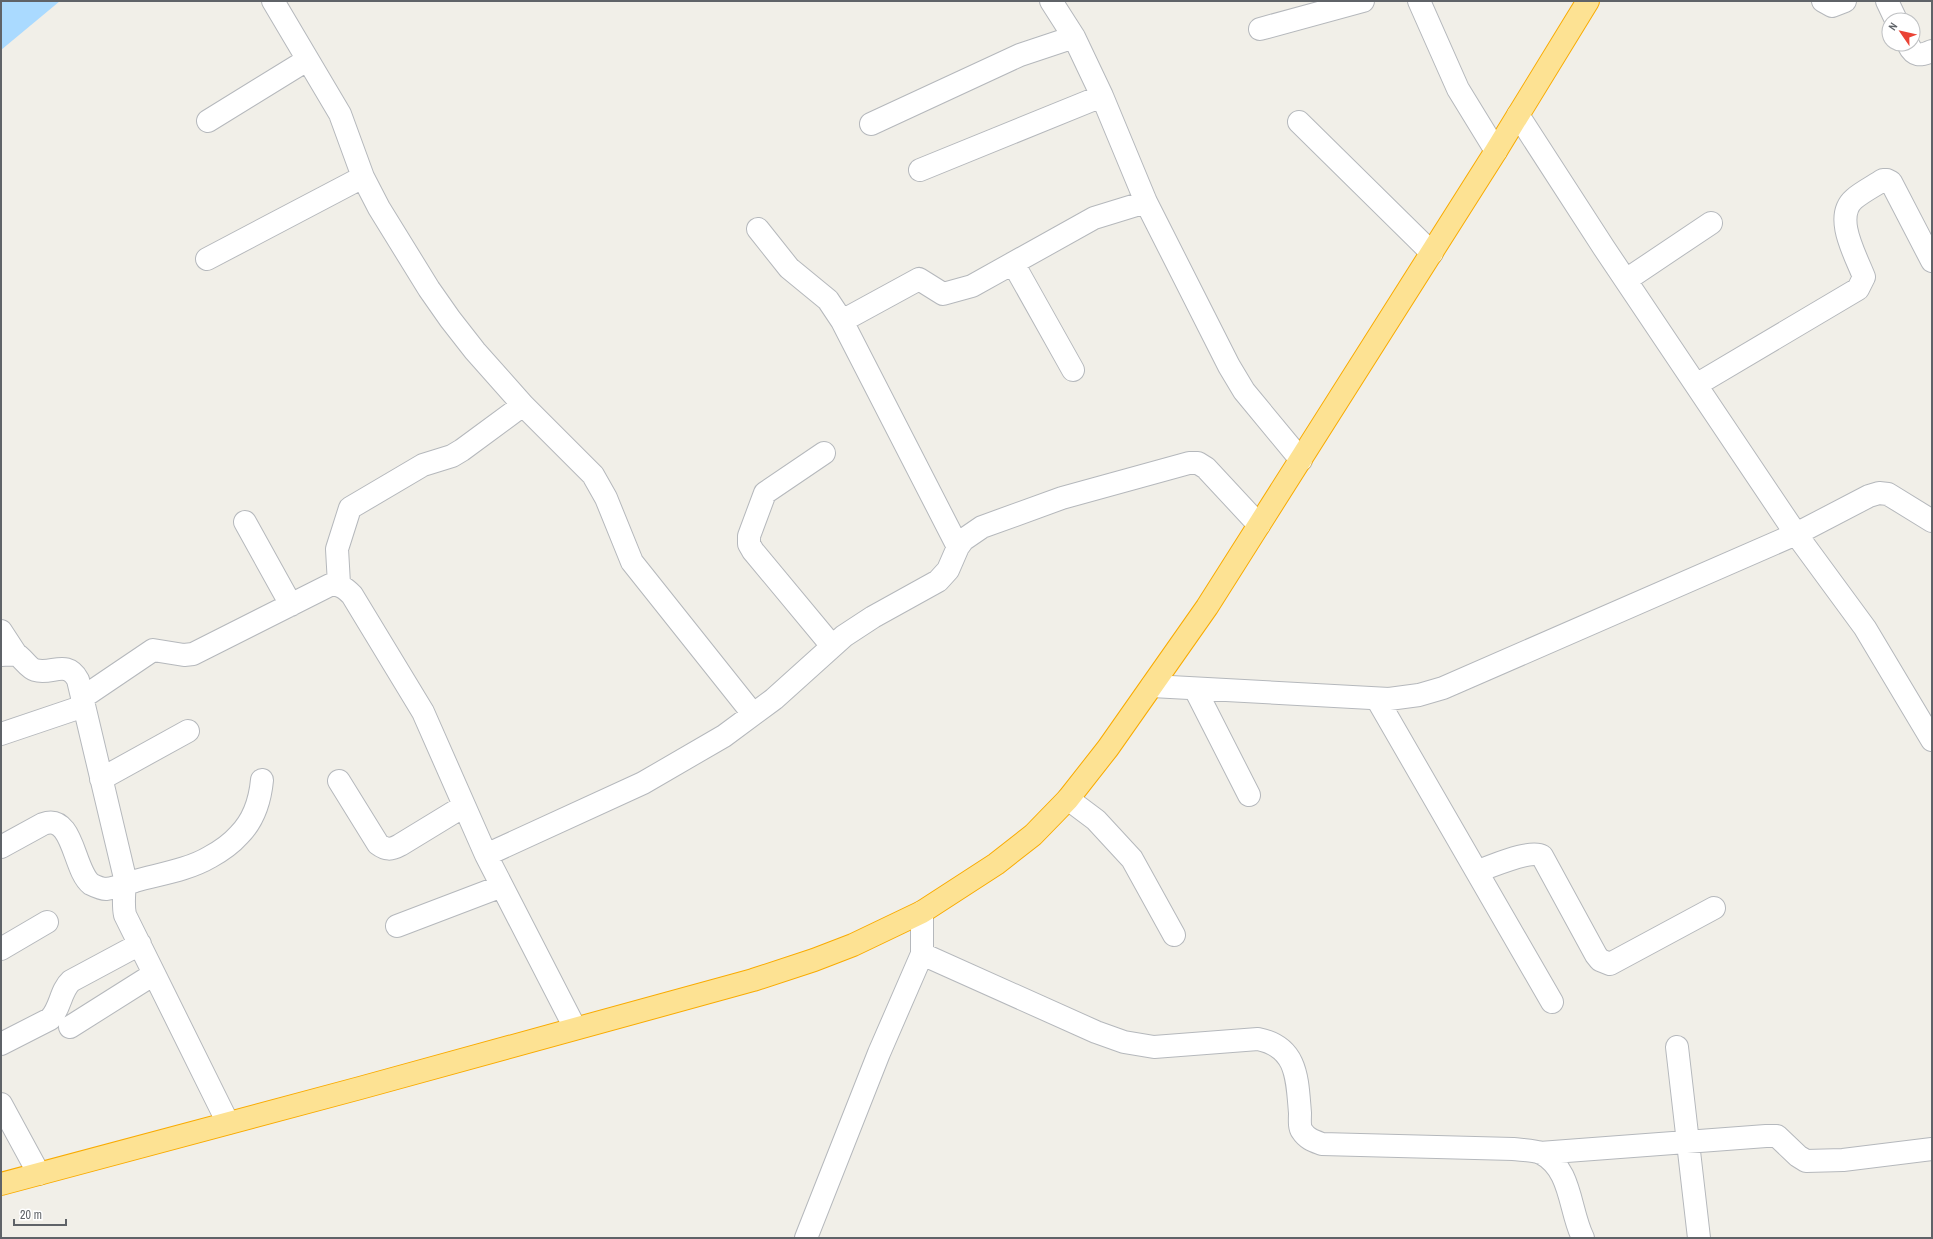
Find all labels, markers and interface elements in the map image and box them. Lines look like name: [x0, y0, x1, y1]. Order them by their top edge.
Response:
north arrow: [1881, 12, 1921, 52]
text: N: [1885, 20, 1900, 33]
scale bar: [14, 1201, 66, 1227]
text: 20 m: [20, 1207, 42, 1223]

